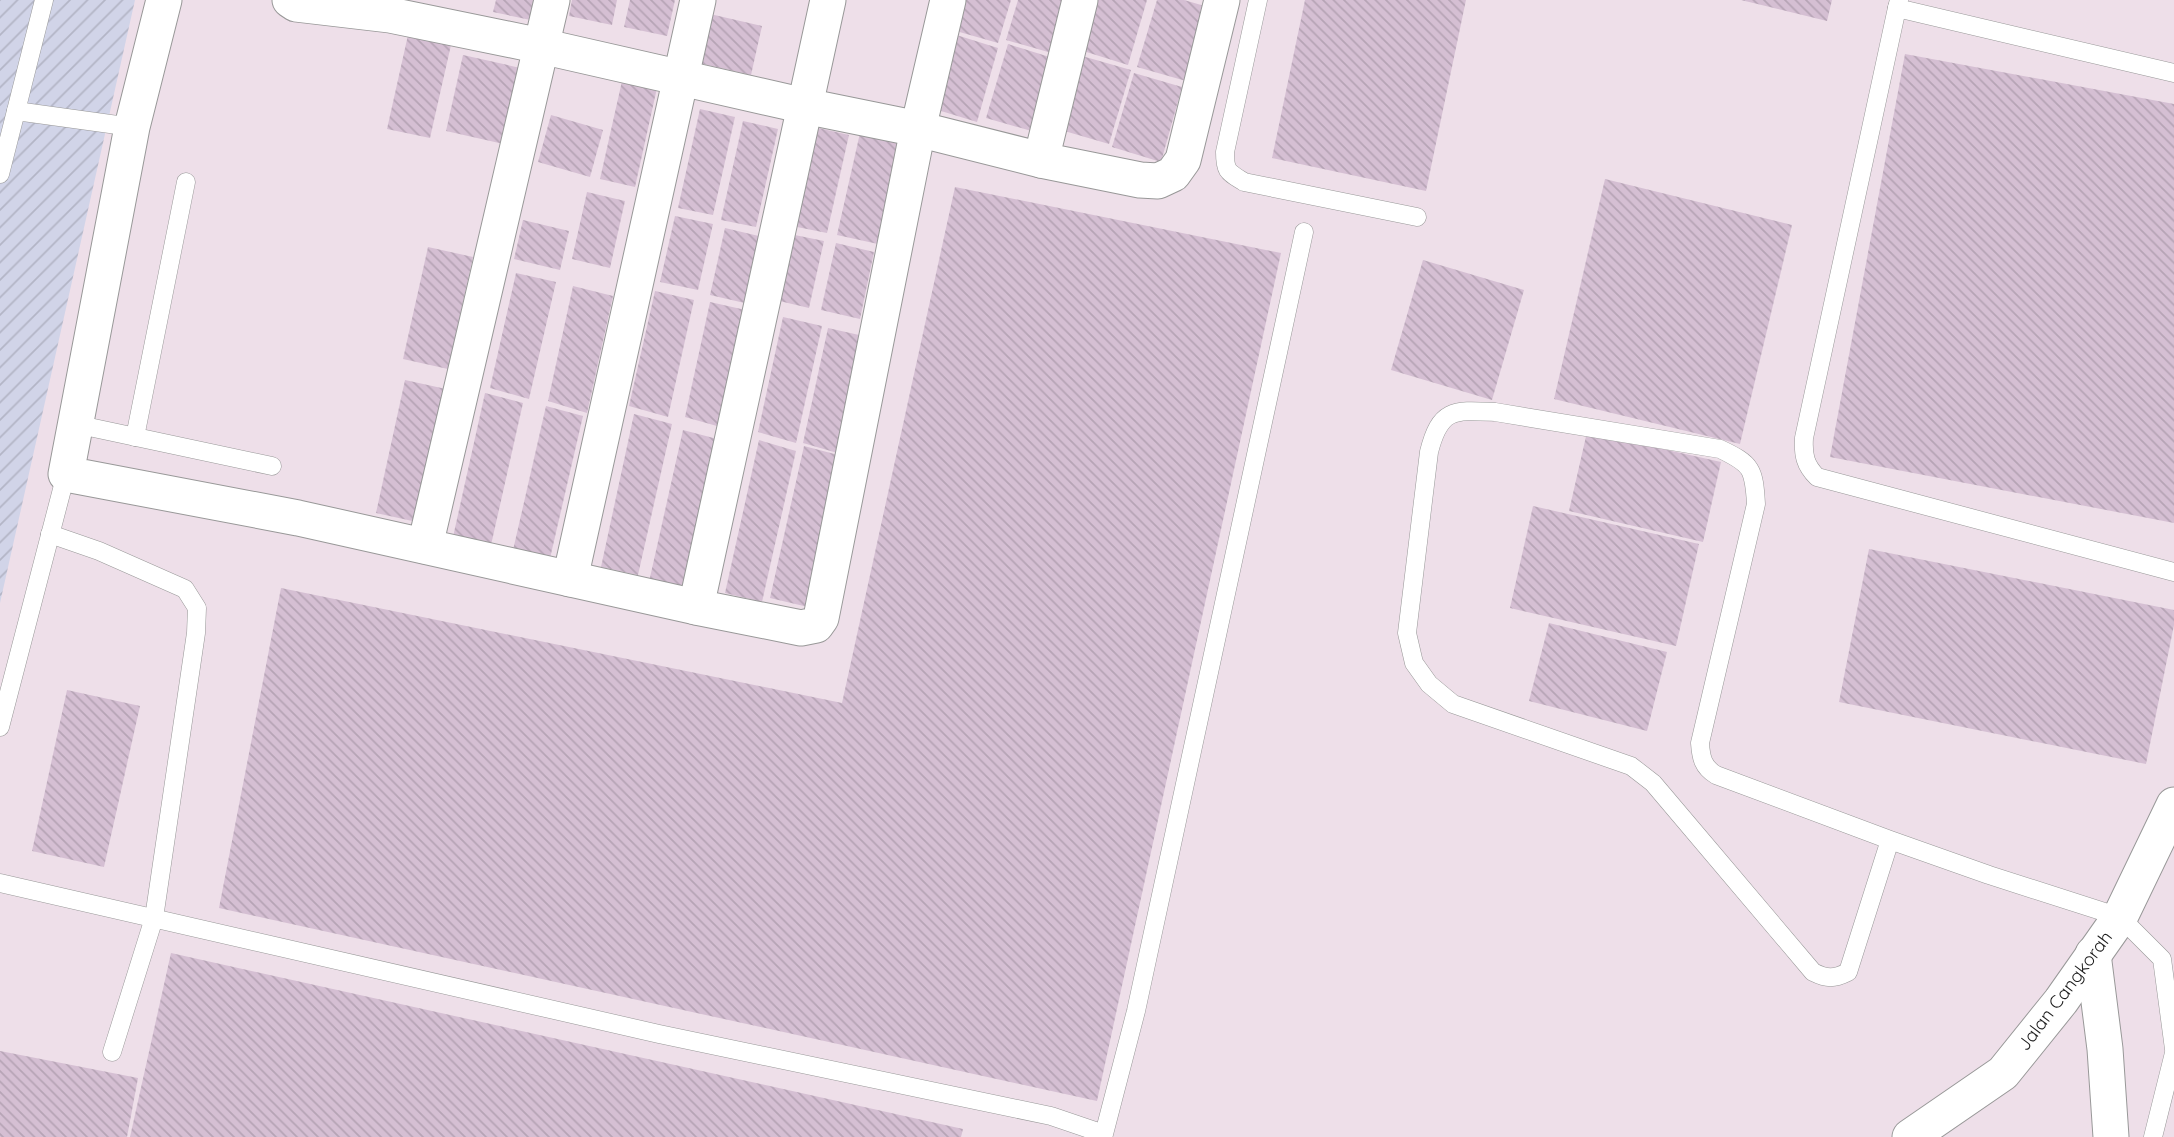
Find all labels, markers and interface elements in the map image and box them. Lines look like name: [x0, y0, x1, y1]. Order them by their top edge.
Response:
street label: Jalan Cangkorah: [2012, 926, 2117, 1055]

